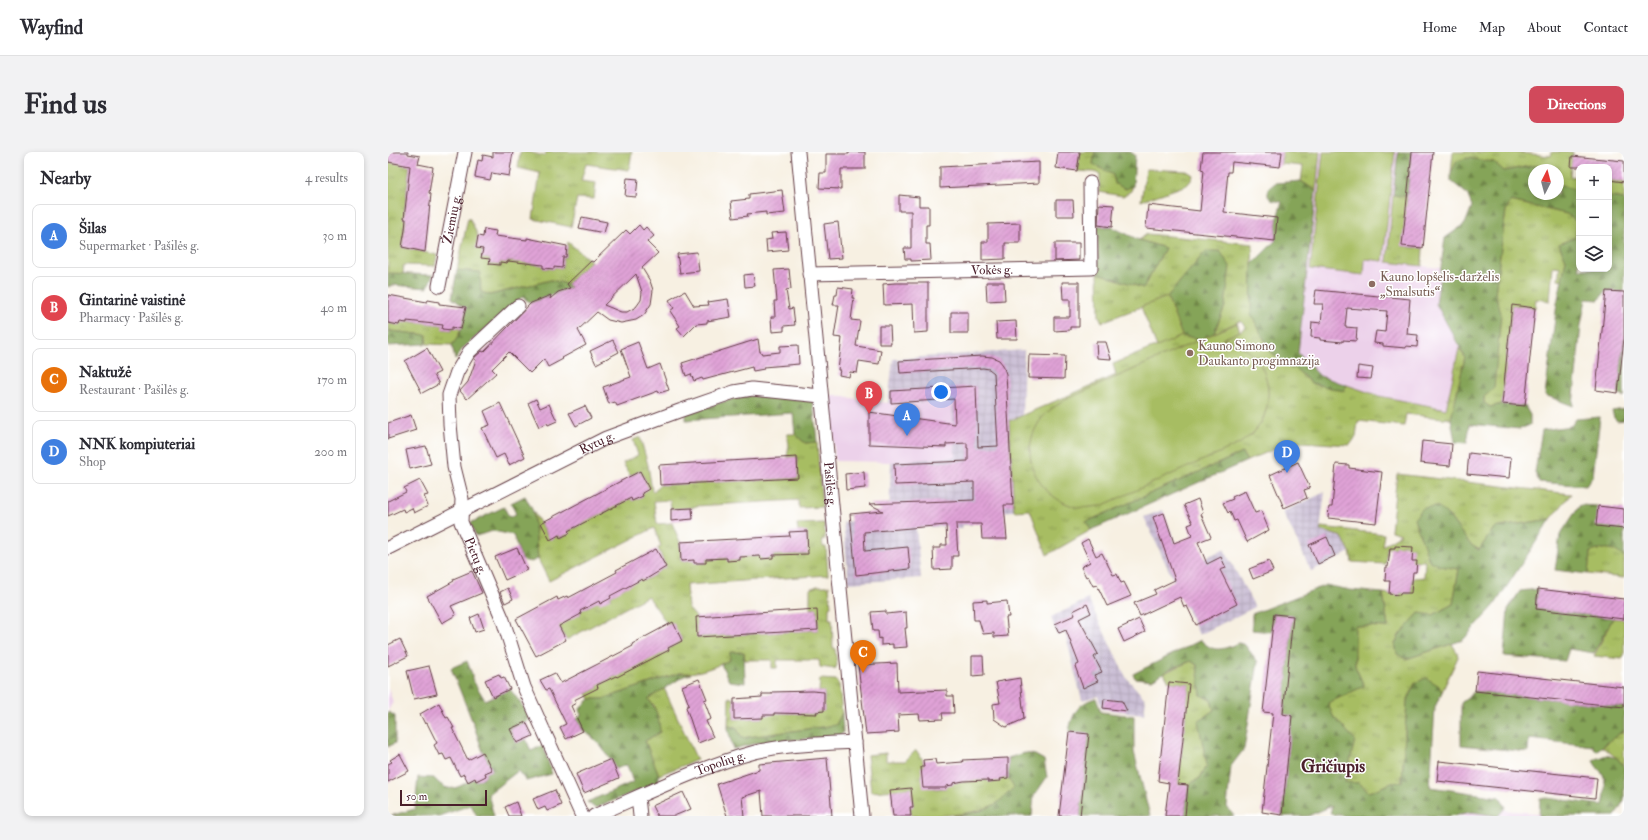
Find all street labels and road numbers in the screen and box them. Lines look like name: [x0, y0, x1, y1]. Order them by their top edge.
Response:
street label: Žiemių g.: [437, 193, 465, 246]
street label: Vokės g.: [971, 262, 1013, 279]
street label: Rytų g.: [577, 428, 617, 458]
street label: Pašilės g.: [820, 461, 840, 508]
street label: Pietų g.: [461, 535, 491, 577]
street label: Topolių g.: [693, 747, 747, 779]

